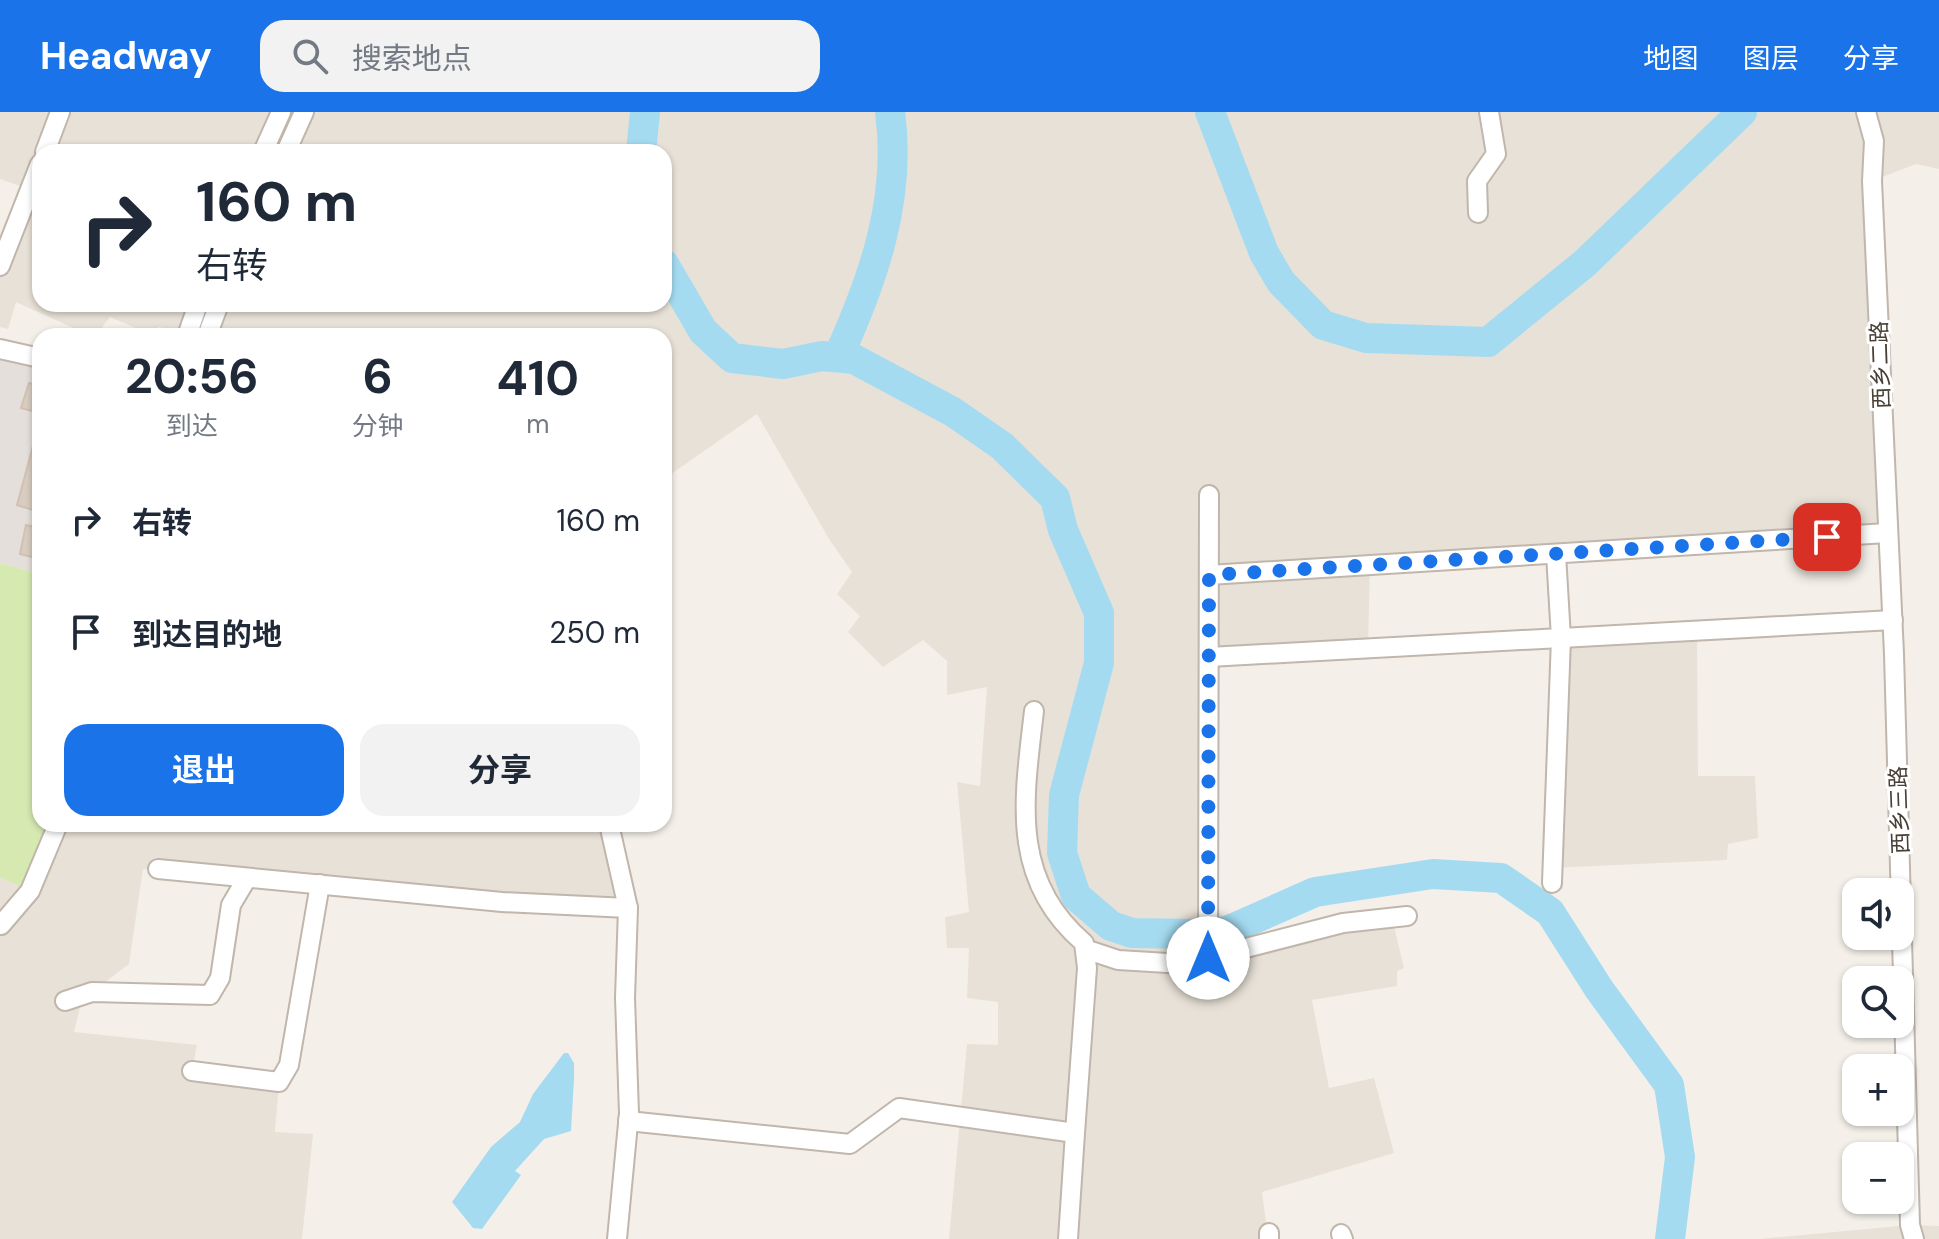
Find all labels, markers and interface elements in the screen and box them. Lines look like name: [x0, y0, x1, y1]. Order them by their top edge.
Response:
search box: [260, 20, 820, 92]
text: Headway: [40, 31, 212, 81]
icon: search: [288, 34, 332, 78]
text: 搜索地点: [352, 39, 472, 78]
text: 地图: [1643, 40, 1699, 77]
text: 图层: [1743, 40, 1799, 77]
text: 分享: [1843, 40, 1899, 77]
text: 160 m: [196, 165, 357, 238]
icon: right: [64, 176, 168, 280]
text: 右转: [196, 242, 268, 289]
street label: 西乡二路: [1864, 320, 1897, 409]
text: 20:56: [125, 345, 259, 408]
text: 6: [362, 345, 393, 408]
text: 410: [497, 347, 579, 410]
text: m: [526, 407, 549, 441]
text: 到达: [166, 409, 218, 443]
text: 分钟: [352, 409, 404, 443]
icon: right: [64, 498, 108, 542]
text: 160 m: [557, 501, 640, 540]
text: 右转: [132, 503, 192, 542]
pin: [1793, 503, 1861, 571]
icon: arrive: [1805, 515, 1849, 559]
icon: arrive: [64, 610, 108, 654]
text: 250 m: [549, 613, 640, 652]
text: 到达目的地: [132, 615, 282, 654]
button: 退出: [64, 724, 344, 816]
button: 分享: [360, 724, 640, 816]
street label: 西乡三路: [1883, 765, 1916, 854]
map controls: [1842, 878, 1914, 1214]
button: sound: [1842, 878, 1914, 950]
position arrow: [1166, 916, 1250, 1000]
button: search: [1842, 966, 1914, 1038]
button: +: [1842, 1054, 1914, 1126]
button: −: [1842, 1142, 1914, 1214]

